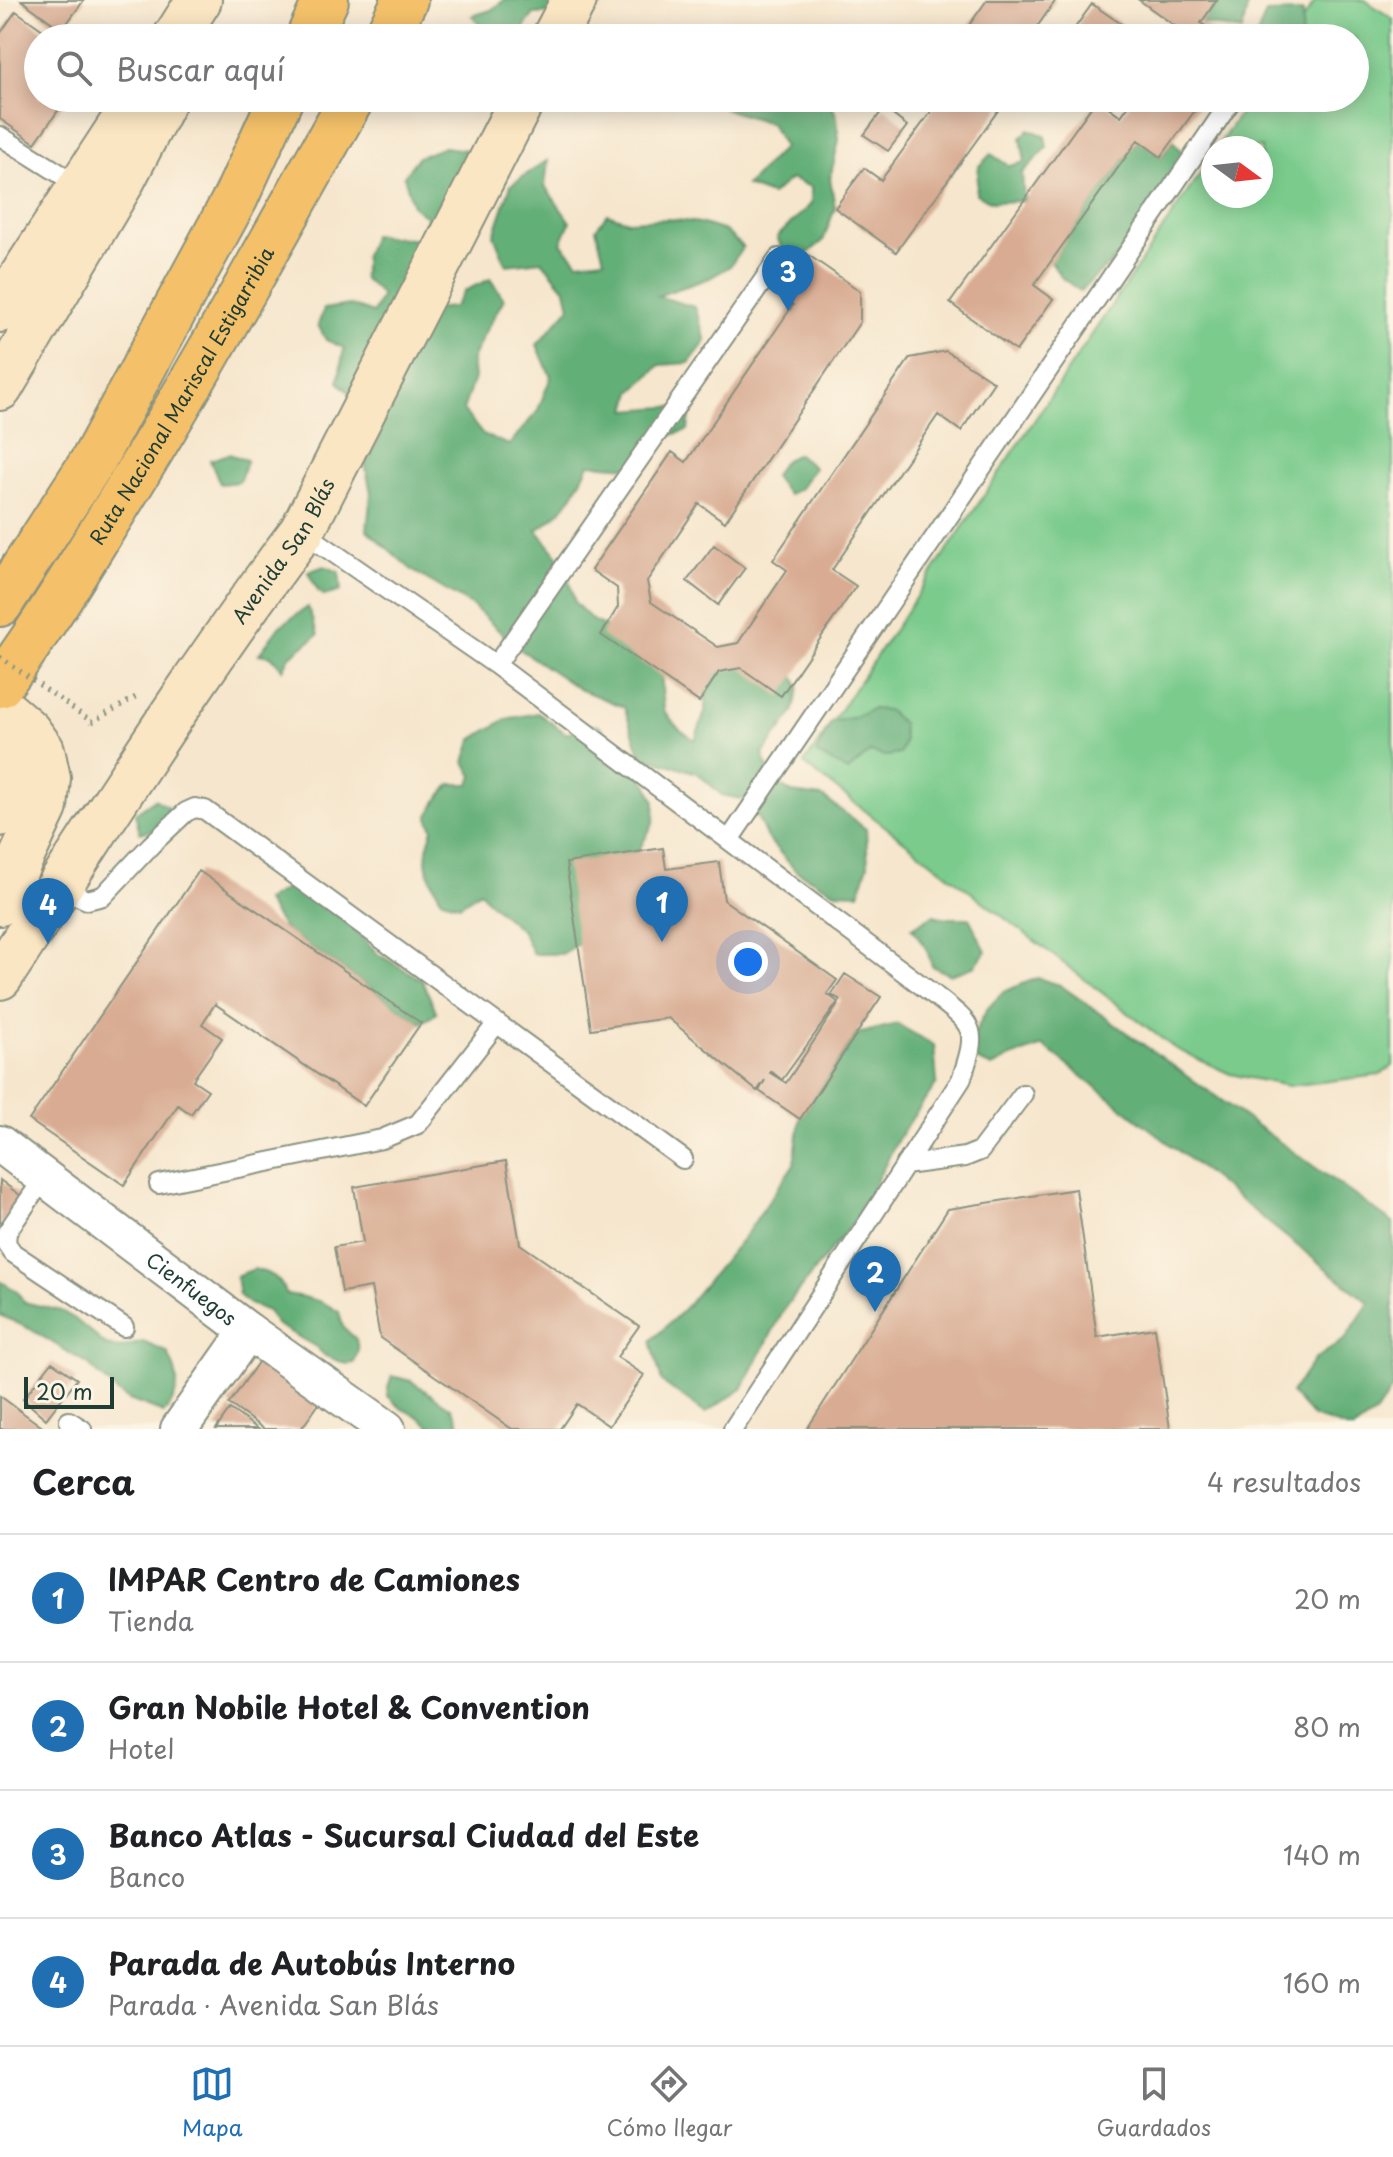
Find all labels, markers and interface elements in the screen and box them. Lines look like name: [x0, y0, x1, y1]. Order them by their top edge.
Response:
search box: [24, 24, 1369, 112]
icon: search: [52, 46, 96, 90]
text: Buscar aquí: [116, 46, 285, 91]
north arrow: [1201, 136, 1273, 208]
street label: Ruta Nacional Mariscal Estigarribia: [82, 240, 282, 550]
pin: 3: [762, 245, 814, 311]
street label: Avenida San Blás: [224, 473, 342, 630]
pin: 1: [636, 876, 688, 942]
pin: 4: [22, 878, 74, 944]
your location: [728, 942, 768, 982]
street label: Cienfuegos: [140, 1244, 243, 1333]
pin: 2: [849, 1246, 901, 1312]
scale bar: [24, 1373, 114, 1409]
text: 20 m: [36, 1374, 93, 1407]
text: Cerca: [32, 1455, 135, 1507]
text: 4 resultados: [1207, 1462, 1361, 1501]
text: IMPAR Centro de Camiones: [108, 1556, 520, 1601]
text: 1: [52, 1579, 64, 1618]
text: 20 m: [1294, 1579, 1361, 1618]
text: Tienda: [108, 1601, 194, 1640]
text: Gran Nobile Hotel & Convention: [108, 1684, 590, 1729]
text: 2: [49, 1707, 67, 1746]
text: 80 m: [1293, 1707, 1361, 1746]
text: Hotel: [108, 1729, 174, 1768]
text: Banco Atlas - Sucursal Ciudad del Este: [108, 1812, 699, 1857]
text: 3: [49, 1835, 67, 1874]
text: 140 m: [1283, 1835, 1361, 1874]
text: Banco: [108, 1857, 185, 1896]
text: Parada de Autobús Interno: [108, 1940, 515, 1985]
text: 4: [49, 1963, 67, 2002]
text: 160 m: [1283, 1963, 1361, 2002]
text: Parada · Avenida San Blás: [108, 1985, 439, 2024]
tab: Mapa: [182, 2062, 243, 2143]
tab: Cómo llegar: [607, 2062, 732, 2143]
tab: Guardados: [1096, 2062, 1211, 2143]

